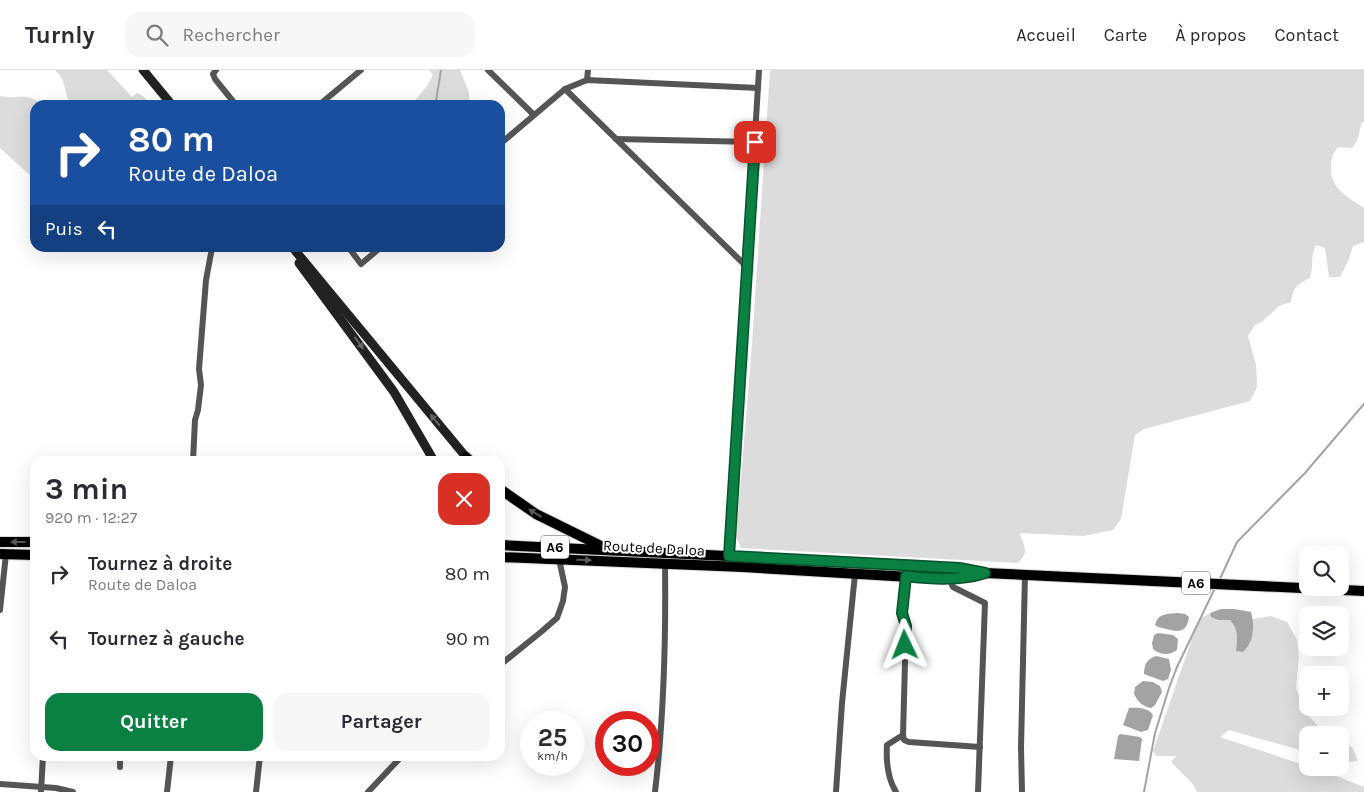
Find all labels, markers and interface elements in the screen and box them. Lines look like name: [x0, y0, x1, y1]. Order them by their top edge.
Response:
search box: [125, 12, 475, 57]
text: Turnly: [25, 21, 95, 49]
icon: search: [143, 21, 171, 49]
text: Rechercher: [183, 24, 280, 46]
text: Accueil: [1016, 24, 1076, 46]
text: Carte: [1104, 24, 1147, 46]
text: À propos: [1175, 24, 1247, 46]
text: Contact: [1275, 24, 1339, 46]
text: 80 m: [128, 119, 215, 160]
icon: right: [45, 120, 110, 185]
pin: [734, 121, 776, 163]
icon: arrive: [741, 128, 769, 156]
text: Route de Daloa: [128, 161, 278, 187]
icon: left: [93, 215, 121, 243]
text: Puis: [45, 218, 83, 240]
one-way arrow: [354, 337, 364, 350]
one-way arrow: [429, 414, 440, 427]
text: 3 min: [45, 471, 128, 507]
button: close: [438, 473, 490, 525]
text: 920 m · 12:27: [45, 508, 137, 527]
one-way arrow: [529, 509, 542, 518]
road number: A6: [541, 536, 569, 558]
street label: Route de Daloa: [602, 536, 706, 560]
one-way arrow: [9, 538, 25, 546]
map controls: [1299, 546, 1349, 776]
button: search: [1299, 546, 1349, 596]
text: Tournez à droite: [88, 553, 232, 575]
one-way arrow: [576, 557, 592, 565]
icon: right: [45, 560, 73, 588]
text: 80 m: [445, 563, 490, 585]
road number: A6: [1182, 572, 1210, 594]
text: Route de Daloa: [88, 575, 197, 594]
button: layers: [1299, 606, 1349, 656]
position arrow: [878, 618, 930, 670]
icon: left: [45, 625, 73, 653]
text: Tournez à gauche: [88, 628, 245, 650]
text: 90 m: [445, 628, 490, 650]
button: +: [1299, 666, 1349, 716]
button: Quitter: [45, 693, 263, 751]
button: Partager: [273, 693, 490, 751]
speed limit sign: 30: [595, 711, 660, 776]
text: 25: [538, 723, 567, 752]
button: −: [1299, 726, 1349, 776]
text: km/h: [537, 749, 568, 763]

